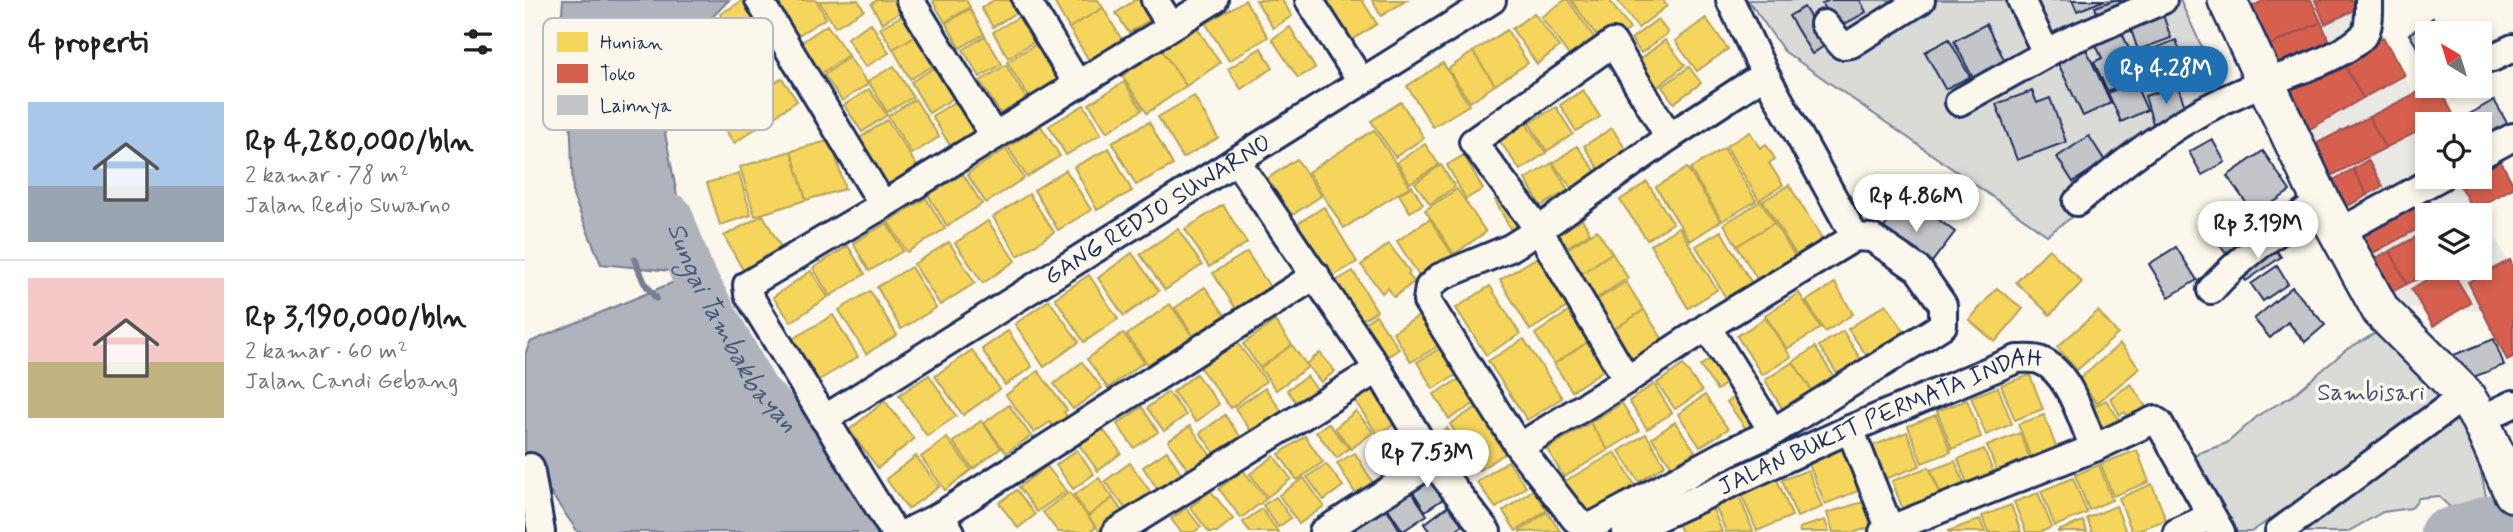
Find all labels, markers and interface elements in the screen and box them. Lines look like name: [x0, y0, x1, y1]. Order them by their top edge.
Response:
legend: [543, 18, 773, 130]
north arrow: [2415, 21, 2492, 98]
map controls: [2415, 21, 2492, 280]
text: 4 properti: [28, 23, 148, 62]
icon: filters: [459, 23, 497, 61]
text: Hunian: [600, 31, 663, 56]
pin: Rp 4.28M: [2094, 46, 2238, 106]
text: Rp 4.28M: [2120, 54, 2212, 84]
text: Toko: [600, 62, 635, 87]
text: Lainnya: [600, 94, 672, 120]
button: locate: [2415, 112, 2492, 189]
text: Rp 4,280,000/bln: [245, 122, 474, 161]
street label: GANG REDJO SUWARNO: [1039, 127, 1277, 292]
icon: home: [84, 130, 168, 214]
text: 2 kamar · 78 m²: [245, 161, 409, 191]
pin: Rp 4.86M: [1844, 174, 1988, 234]
text: Rp 4.86M: [1869, 182, 1963, 212]
text: Jalan Redjo Suwarno: [245, 191, 451, 221]
pin: Rp 3.19M: [2186, 202, 2330, 261]
button: layers: [2415, 203, 2492, 280]
text: Rp 3.19M: [2213, 209, 2303, 239]
water label: Sungai Tambakbayan: [658, 218, 805, 440]
text: Rp 3,190,000/bln: [245, 298, 466, 337]
icon: home: [84, 306, 168, 390]
text: 2 kamar · 60 m²: [245, 337, 407, 367]
street label: JALAN BUKIT PERMATA INDAH: [1713, 343, 2044, 503]
text: Jalan Candi Gebang: [245, 367, 458, 397]
park label: Sambisari: [2317, 378, 2425, 409]
pin: Rp 7.53M: [1355, 430, 1499, 490]
text: Rp 7.53M: [1381, 438, 1473, 468]

